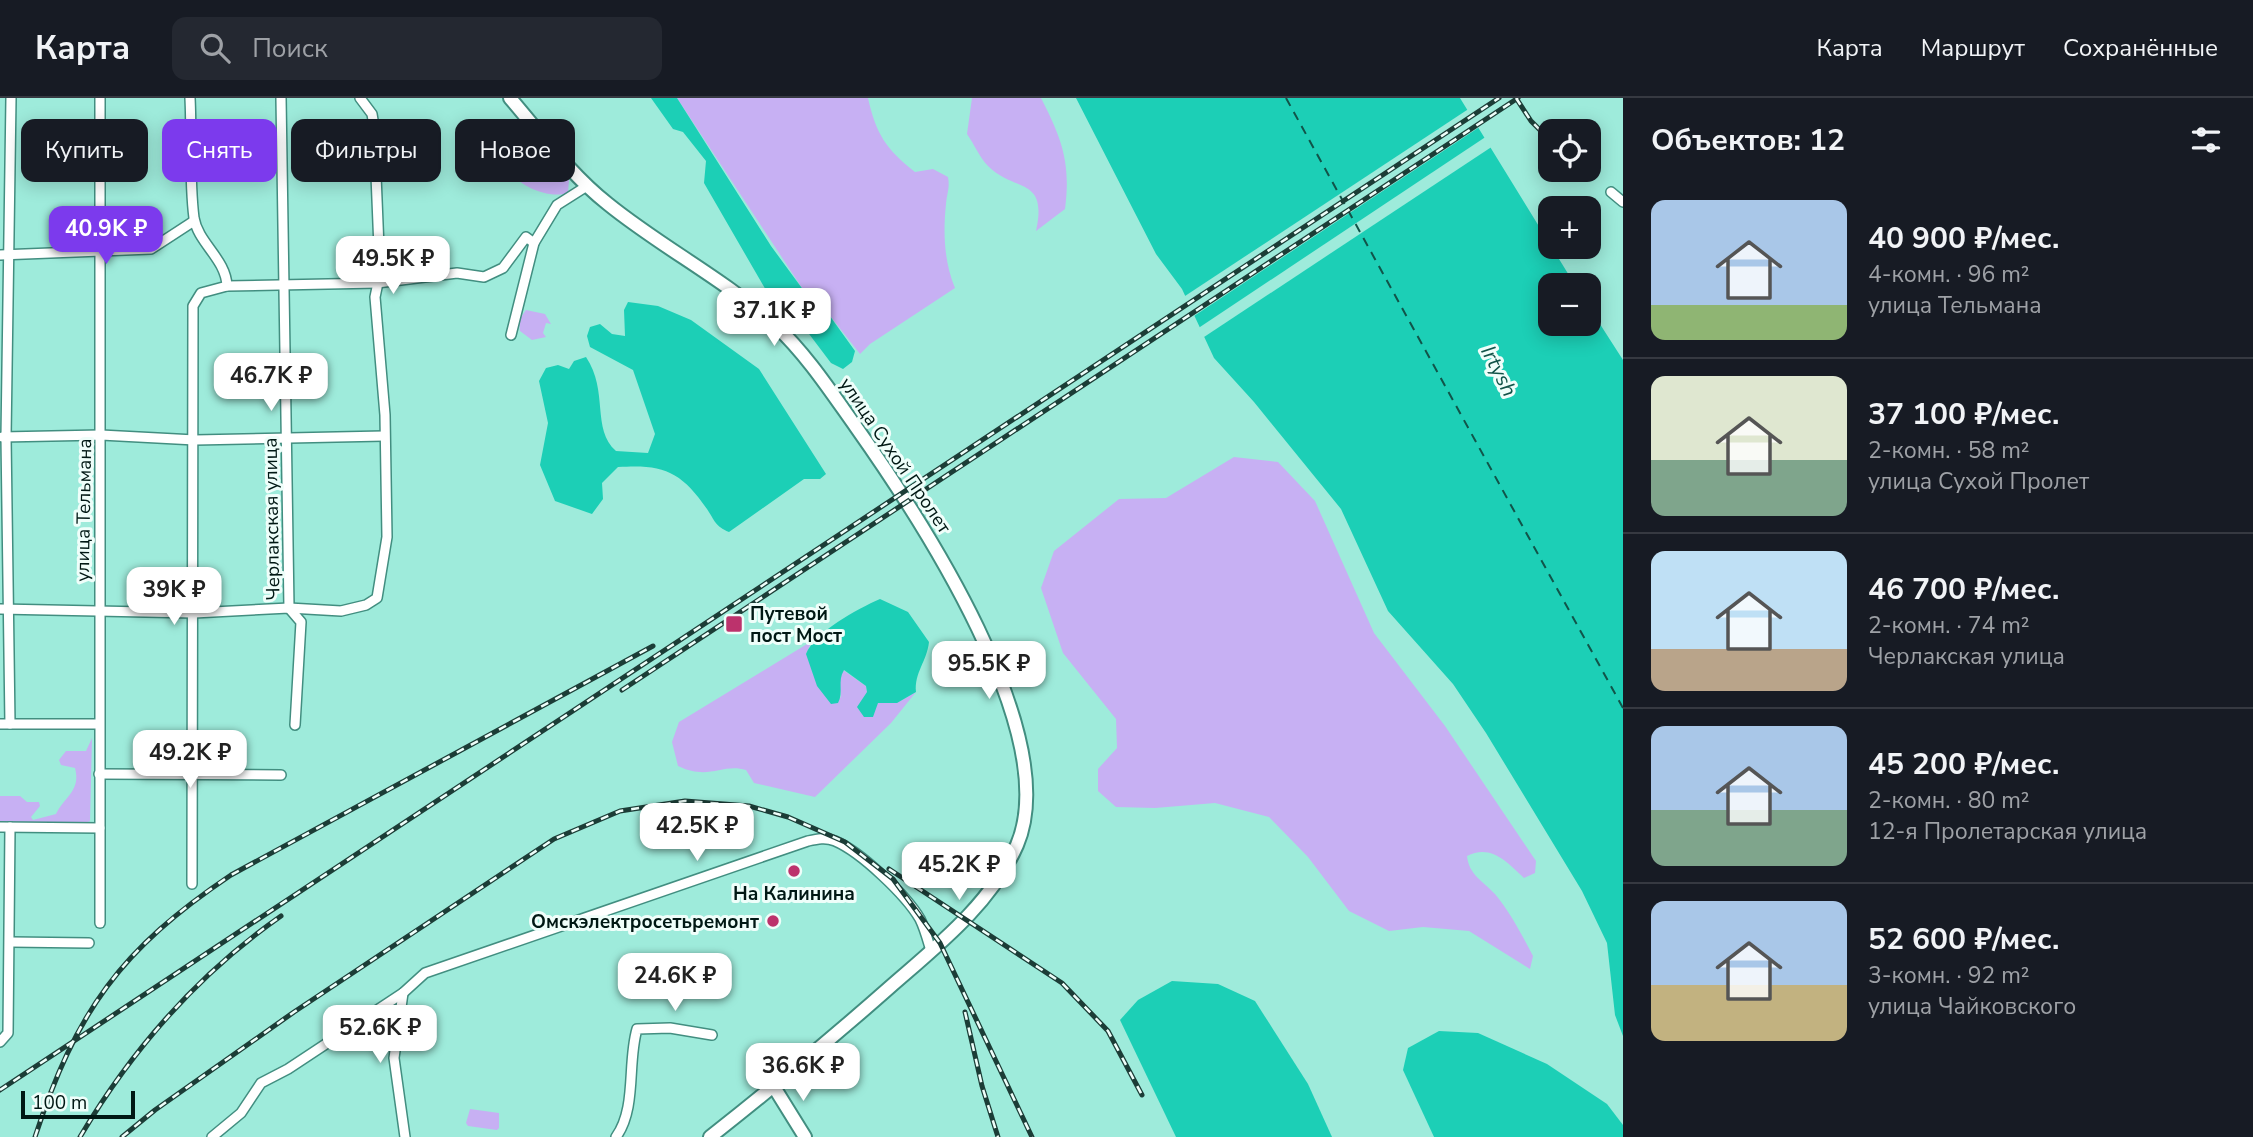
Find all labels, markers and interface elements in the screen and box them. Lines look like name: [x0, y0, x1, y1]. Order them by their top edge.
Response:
search box: [172, 17, 662, 80]
text: Карта: [35, 26, 130, 71]
icon: search: [196, 29, 234, 67]
text: Поиск: [252, 31, 328, 66]
text: Карта: [1817, 32, 1883, 64]
text: Маршрут: [1921, 32, 2025, 64]
text: Сохранённые: [2063, 32, 2218, 64]
chip: Купить: [21, 119, 148, 182]
chip: Снять: [162, 119, 277, 182]
chip: Фильтры: [291, 119, 441, 182]
chip: Новое: [455, 119, 575, 182]
map controls: [1538, 119, 1601, 336]
button: locate: [1538, 119, 1601, 182]
text: Объектов: 12: [1651, 120, 1845, 161]
icon: filters: [2187, 121, 2225, 159]
button: +: [1538, 196, 1601, 259]
pin: 40.9K ₽: [41, 206, 171, 266]
text: 40.9K ₽: [65, 213, 147, 244]
text: 40 900 ₽/мес.: [1868, 218, 2059, 259]
icon: home: [1707, 228, 1791, 312]
pin: 49.5K ₽: [328, 236, 458, 296]
text: 49.5K ₽: [352, 243, 434, 274]
text: 4-комн. · 96 m²: [1868, 259, 2030, 290]
button: −: [1538, 273, 1601, 336]
pin: 37.1K ₽: [709, 288, 839, 348]
text: улица Тельмана: [1868, 290, 2042, 321]
text: 37.1K ₽: [733, 295, 815, 326]
water label: Irtysh: [1474, 341, 1524, 401]
pin: 46.7K ₽: [206, 354, 336, 413]
text: 46.7K ₽: [230, 360, 312, 391]
street label: улица Сухой Пролет: [833, 373, 957, 539]
text: 37 100 ₽/мес.: [1868, 394, 2059, 435]
icon: home: [1707, 404, 1791, 488]
text: 2-комн. · 58 m²: [1868, 435, 2030, 466]
street label: Черлакская улица: [258, 437, 286, 601]
street label: улица Тельмана: [70, 438, 98, 582]
text: улица Сухой Пролет: [1868, 466, 2089, 497]
pin: 39K ₽: [125, 568, 223, 627]
text: 46 700 ₽/мес.: [1868, 569, 2059, 610]
text: 39K ₽: [143, 574, 205, 605]
icon: home: [1707, 579, 1791, 663]
place label: Путевой пост Мост: [750, 601, 842, 649]
text: 2-комн. · 74 m²: [1868, 610, 2030, 641]
marker: Путевой пост Мост: [724, 614, 744, 634]
text: Черлакская улица: [1868, 641, 2065, 672]
pin: 95.5K ₽: [924, 642, 1054, 701]
text: 95.5K ₽: [948, 648, 1030, 679]
pin: 49.2K ₽: [125, 730, 255, 790]
text: 49.2K ₽: [149, 737, 231, 768]
text: 45 200 ₽/мес.: [1868, 744, 2059, 785]
icon: home: [1707, 754, 1791, 838]
text: 2-комн. · 80 m²: [1868, 785, 2030, 816]
pin: 42.5K ₽: [632, 804, 762, 863]
text: 42.5K ₽: [656, 810, 738, 841]
text: 12-я Пролетарская улица: [1868, 816, 2147, 847]
pin: 45.2K ₽: [894, 842, 1024, 902]
text: 45.2K ₽: [918, 849, 1000, 880]
marker: На Калинина: [786, 863, 802, 879]
place label: На Калинина: [733, 881, 855, 907]
place label: Омскэлектросетьремонт: [531, 909, 759, 935]
marker: Омскэлектросетьремонт: [765, 913, 781, 929]
text: 52 600 ₽/мес.: [1868, 919, 2059, 960]
icon: home: [1707, 929, 1791, 1013]
pin: 24.6K ₽: [610, 954, 740, 1013]
text: 24.6K ₽: [634, 960, 716, 991]
text: 3-комн. · 92 m²: [1868, 960, 2030, 991]
text: улица Чайковского: [1868, 991, 2076, 1022]
pin: 52.6K ₽: [315, 1006, 445, 1065]
text: 52.6K ₽: [339, 1012, 421, 1043]
pin: 36.6K ₽: [738, 1044, 868, 1103]
text: 36.6K ₽: [762, 1050, 844, 1081]
scale bar: [21, 1088, 135, 1120]
text: 100 m: [32, 1090, 87, 1116]

